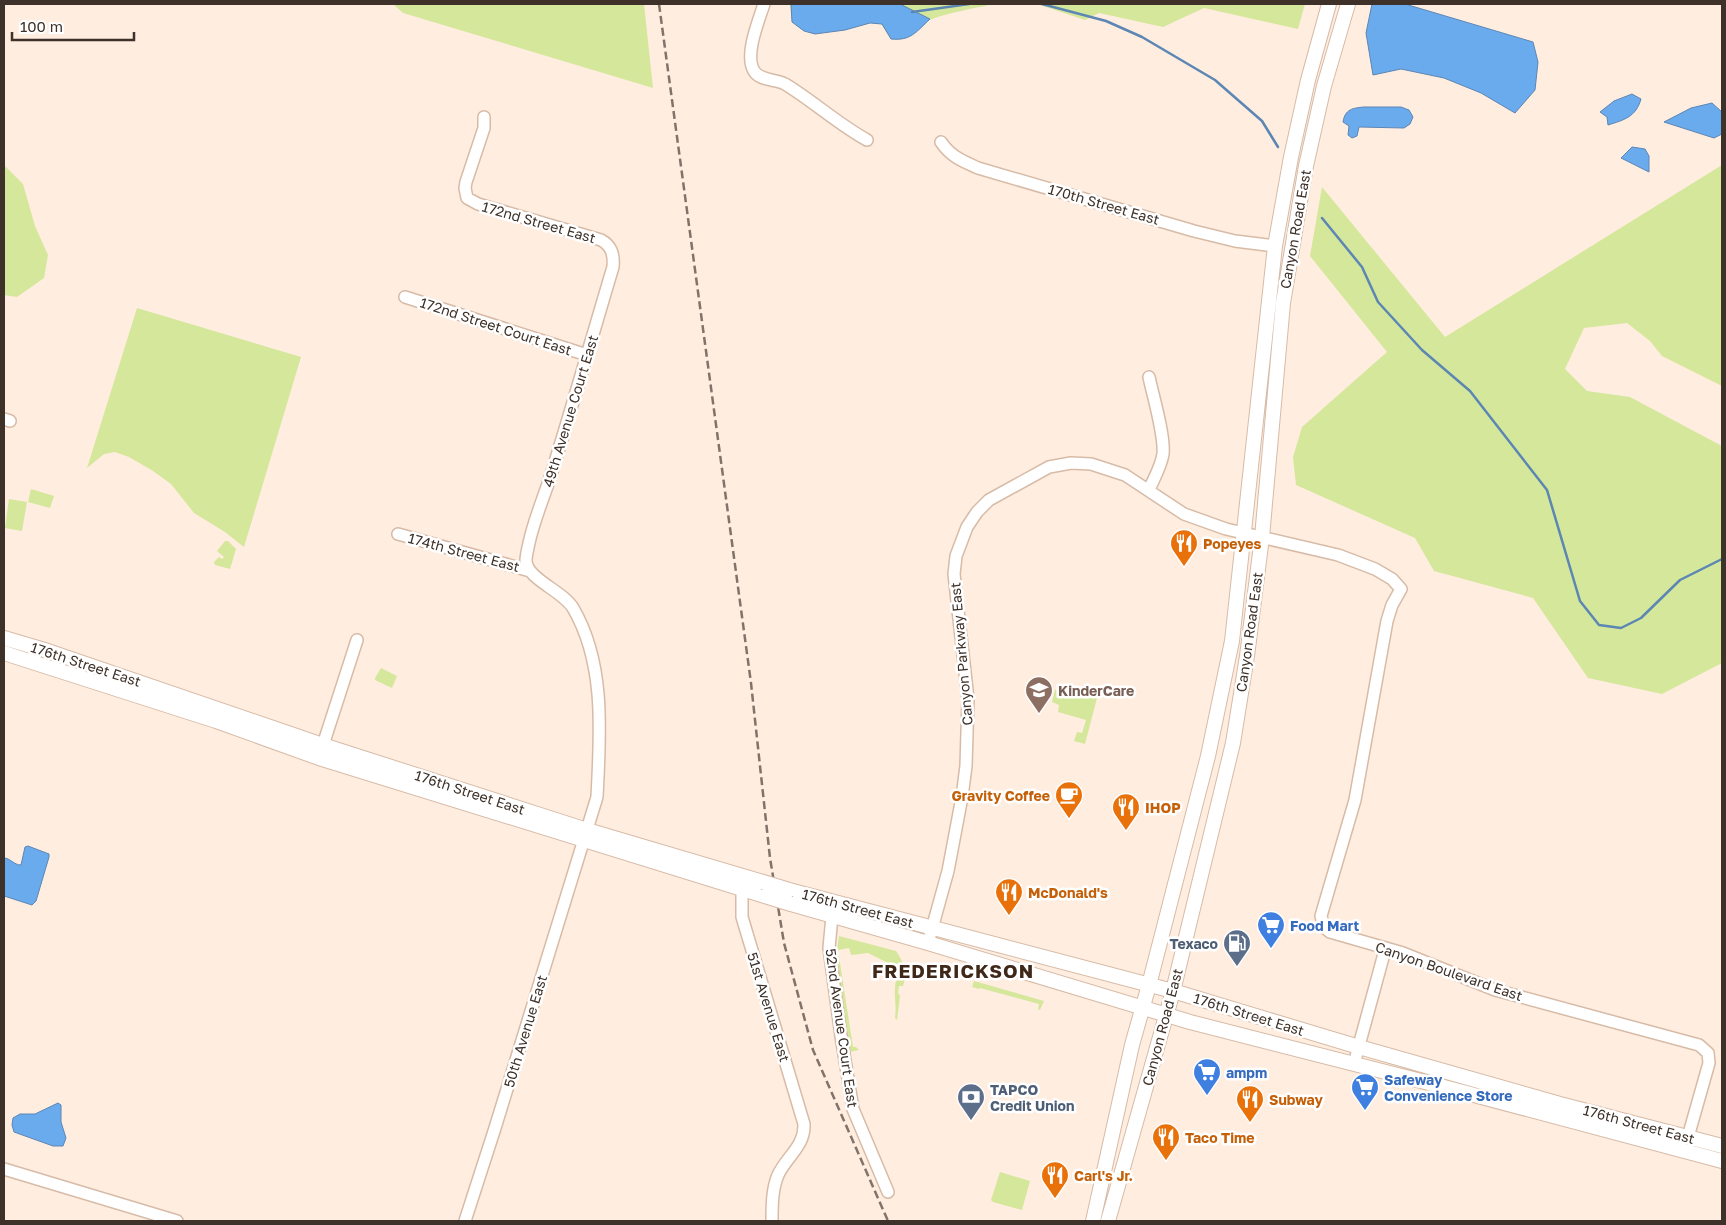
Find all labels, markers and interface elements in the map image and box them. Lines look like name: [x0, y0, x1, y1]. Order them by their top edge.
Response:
scale bar: [12, 10, 135, 42]
text: 100 m: [20, 17, 63, 35]
street label: Canyon Road East: [1276, 168, 1314, 290]
street label: 170th Street East: [1046, 180, 1162, 228]
street label: 172nd Street East: [480, 198, 598, 246]
street label: 172nd Street Court East: [418, 293, 574, 359]
street label: 49th Avenue Court East: [539, 333, 601, 489]
restaurant icon: Popeyes: [1169, 528, 1199, 567]
street label: 174th Street East: [406, 529, 522, 575]
place label: Popeyes: [1203, 535, 1262, 552]
street label: Canyon Road East: [1232, 571, 1266, 693]
street label: Canyon Parkway East: [946, 582, 976, 726]
street label: 176th Street East: [29, 638, 143, 690]
school or university icon: KinderCare: [1024, 675, 1054, 714]
place label: KinderCare: [1058, 682, 1134, 699]
street label: 176th Street East: [413, 766, 527, 818]
cafe icon: Gravity Coffee: [1054, 780, 1084, 819]
place label: Gravity Coffee: [951, 787, 1050, 804]
restaurant icon: IHOP: [1111, 792, 1141, 831]
place label: IHOP: [1145, 799, 1181, 816]
restaurant icon: McDonald's: [994, 877, 1024, 916]
place label: McDonald's: [1028, 884, 1108, 901]
street label: 176th Street East: [800, 885, 916, 931]
supermarket icon: Food Mart: [1256, 910, 1286, 949]
place label: Food Mart: [1290, 917, 1359, 934]
fuel station icon: Texaco: [1222, 928, 1252, 967]
place label: Texaco: [1169, 935, 1218, 952]
street label: Canyon Boulevard East: [1373, 938, 1525, 1004]
street label: 52nd Avenue Court East: [822, 947, 862, 1109]
street label: 51st Avenue East: [744, 950, 794, 1064]
district label: FREDERICKSON: [872, 959, 1034, 982]
street label: Canyon Road East: [1138, 966, 1186, 1088]
street label: 50th Avenue East: [500, 973, 550, 1089]
street label: 176th Street East: [1192, 989, 1306, 1039]
supermarket icon: ampm: [1192, 1057, 1222, 1096]
place label: ampm: [1226, 1064, 1267, 1081]
place label: Safeway Convenience Store: [1384, 1071, 1513, 1104]
supermarket icon: Safeway Convenience Store: [1350, 1072, 1380, 1111]
place label: TAPCO Credit Union: [990, 1081, 1074, 1114]
bank icon: TAPCO Credit Union: [956, 1082, 986, 1121]
restaurant icon: Subway: [1235, 1084, 1265, 1123]
place label: Subway: [1269, 1091, 1323, 1108]
street label: 176th Street East: [1581, 1101, 1697, 1147]
restaurant icon: Taco Time: [1151, 1122, 1181, 1161]
place label: Taco Time: [1185, 1129, 1255, 1146]
restaurant icon: Carl's Jr.: [1040, 1160, 1070, 1199]
place label: Carl's Jr.: [1074, 1167, 1133, 1184]

